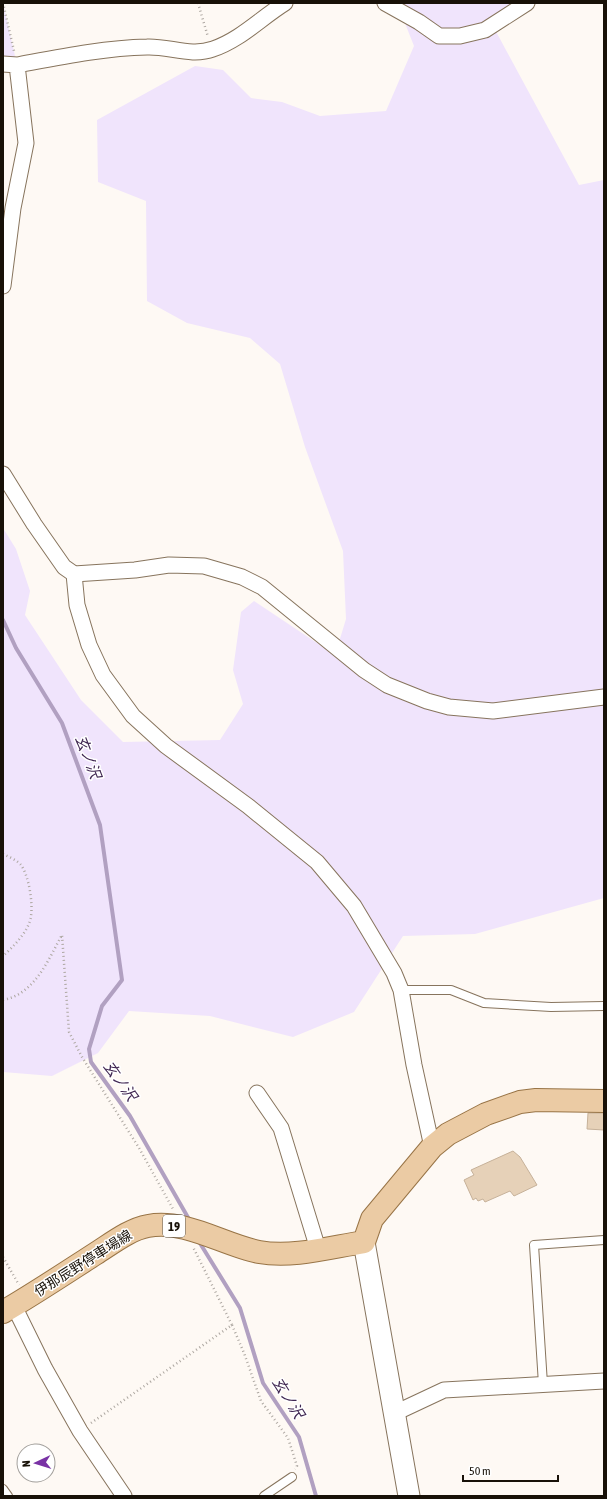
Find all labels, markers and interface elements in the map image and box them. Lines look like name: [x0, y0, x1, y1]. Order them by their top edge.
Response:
water label: 玄ノ沢: [72, 733, 105, 783]
water label: 玄ノ沢: [100, 1058, 142, 1106]
road number: 19: [163, 1215, 185, 1237]
street label: 伊那辰野停車場線: [31, 1227, 135, 1299]
water label: 玄ノ沢: [269, 1374, 309, 1423]
north arrow: [16, 1443, 56, 1483]
scale bar: [463, 1457, 558, 1483]
text: N: [20, 1460, 32, 1467]
text: 50 m: [469, 1464, 491, 1478]

